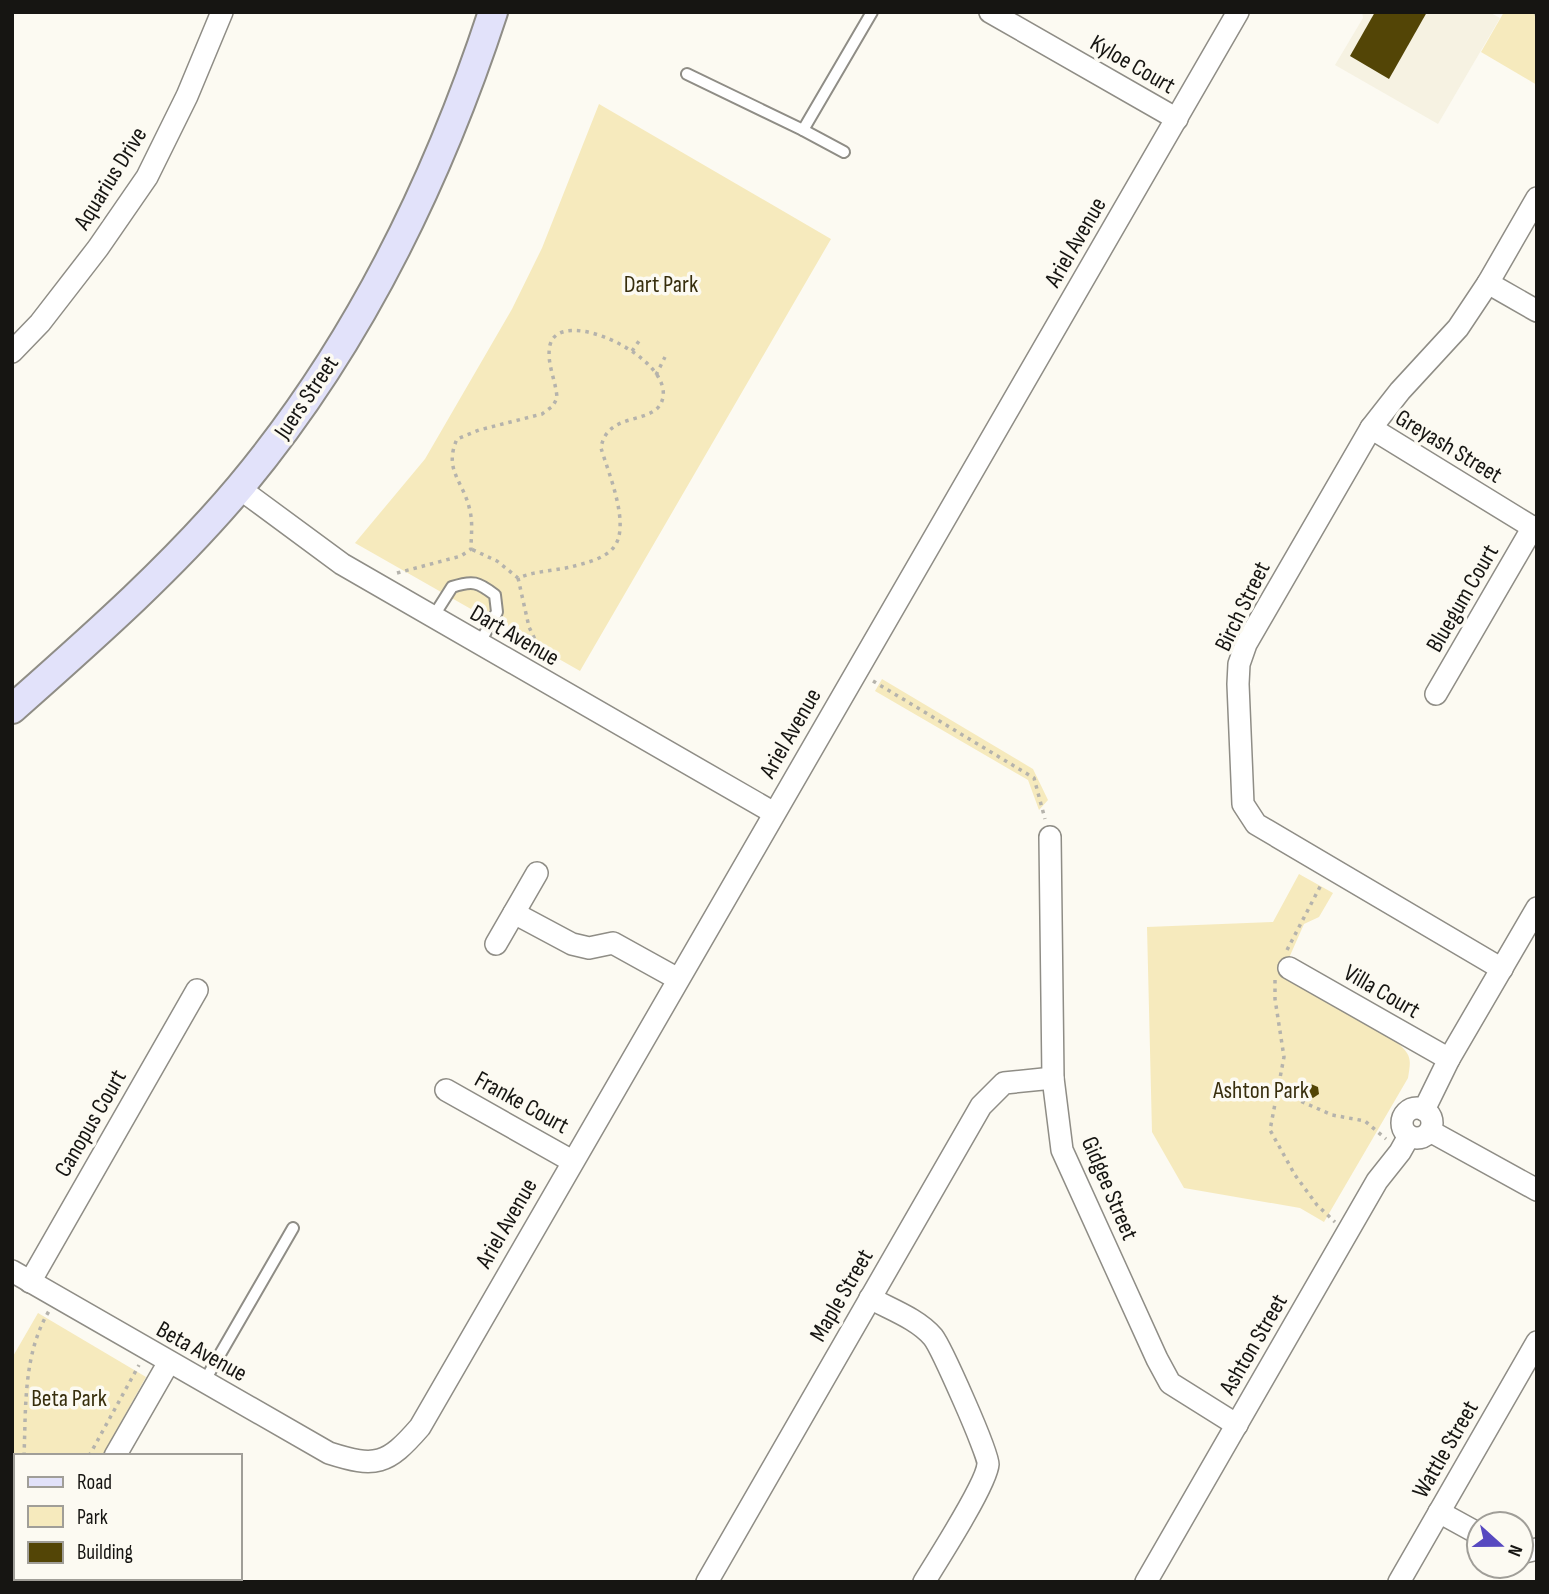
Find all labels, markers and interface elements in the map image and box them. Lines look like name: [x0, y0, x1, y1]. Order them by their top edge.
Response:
street label: Kyloe Court: [1085, 29, 1180, 100]
street label: Aquarius Drive: [67, 122, 153, 236]
street label: Ariel Avenue: [1038, 192, 1113, 293]
park label: Dart Park: [624, 270, 698, 299]
street label: Juers Street: [267, 350, 345, 445]
street label: Greyash Street: [1390, 403, 1507, 490]
street label: Bluegum Court: [1420, 539, 1505, 657]
street label: Birch Street: [1208, 557, 1277, 656]
street label: Dart Avenue: [465, 598, 564, 672]
street label: Ariel Avenue: [753, 683, 828, 784]
street label: Villa Court: [1338, 958, 1425, 1025]
street label: Canopus Court: [48, 1064, 133, 1182]
street label: Franke Court: [470, 1065, 574, 1140]
park label: Ashton Park: [1212, 1076, 1309, 1105]
street label: Gidgee Street: [1075, 1132, 1144, 1244]
street label: Ariel Avenue: [469, 1173, 544, 1274]
street label: Maple Street: [803, 1244, 879, 1347]
street label: Ashton Street: [1213, 1289, 1294, 1401]
street label: Beta Avenue: [151, 1315, 252, 1388]
park label: Beta Park: [31, 1384, 107, 1413]
street label: Wattle Street: [1406, 1395, 1485, 1503]
legend: [14, 1454, 242, 1580]
text: Road: [77, 1470, 112, 1495]
text: Park: [77, 1505, 108, 1530]
north arrow: [1465, 1510, 1535, 1580]
text: Building: [77, 1540, 133, 1565]
text: N: [1502, 1542, 1527, 1559]

